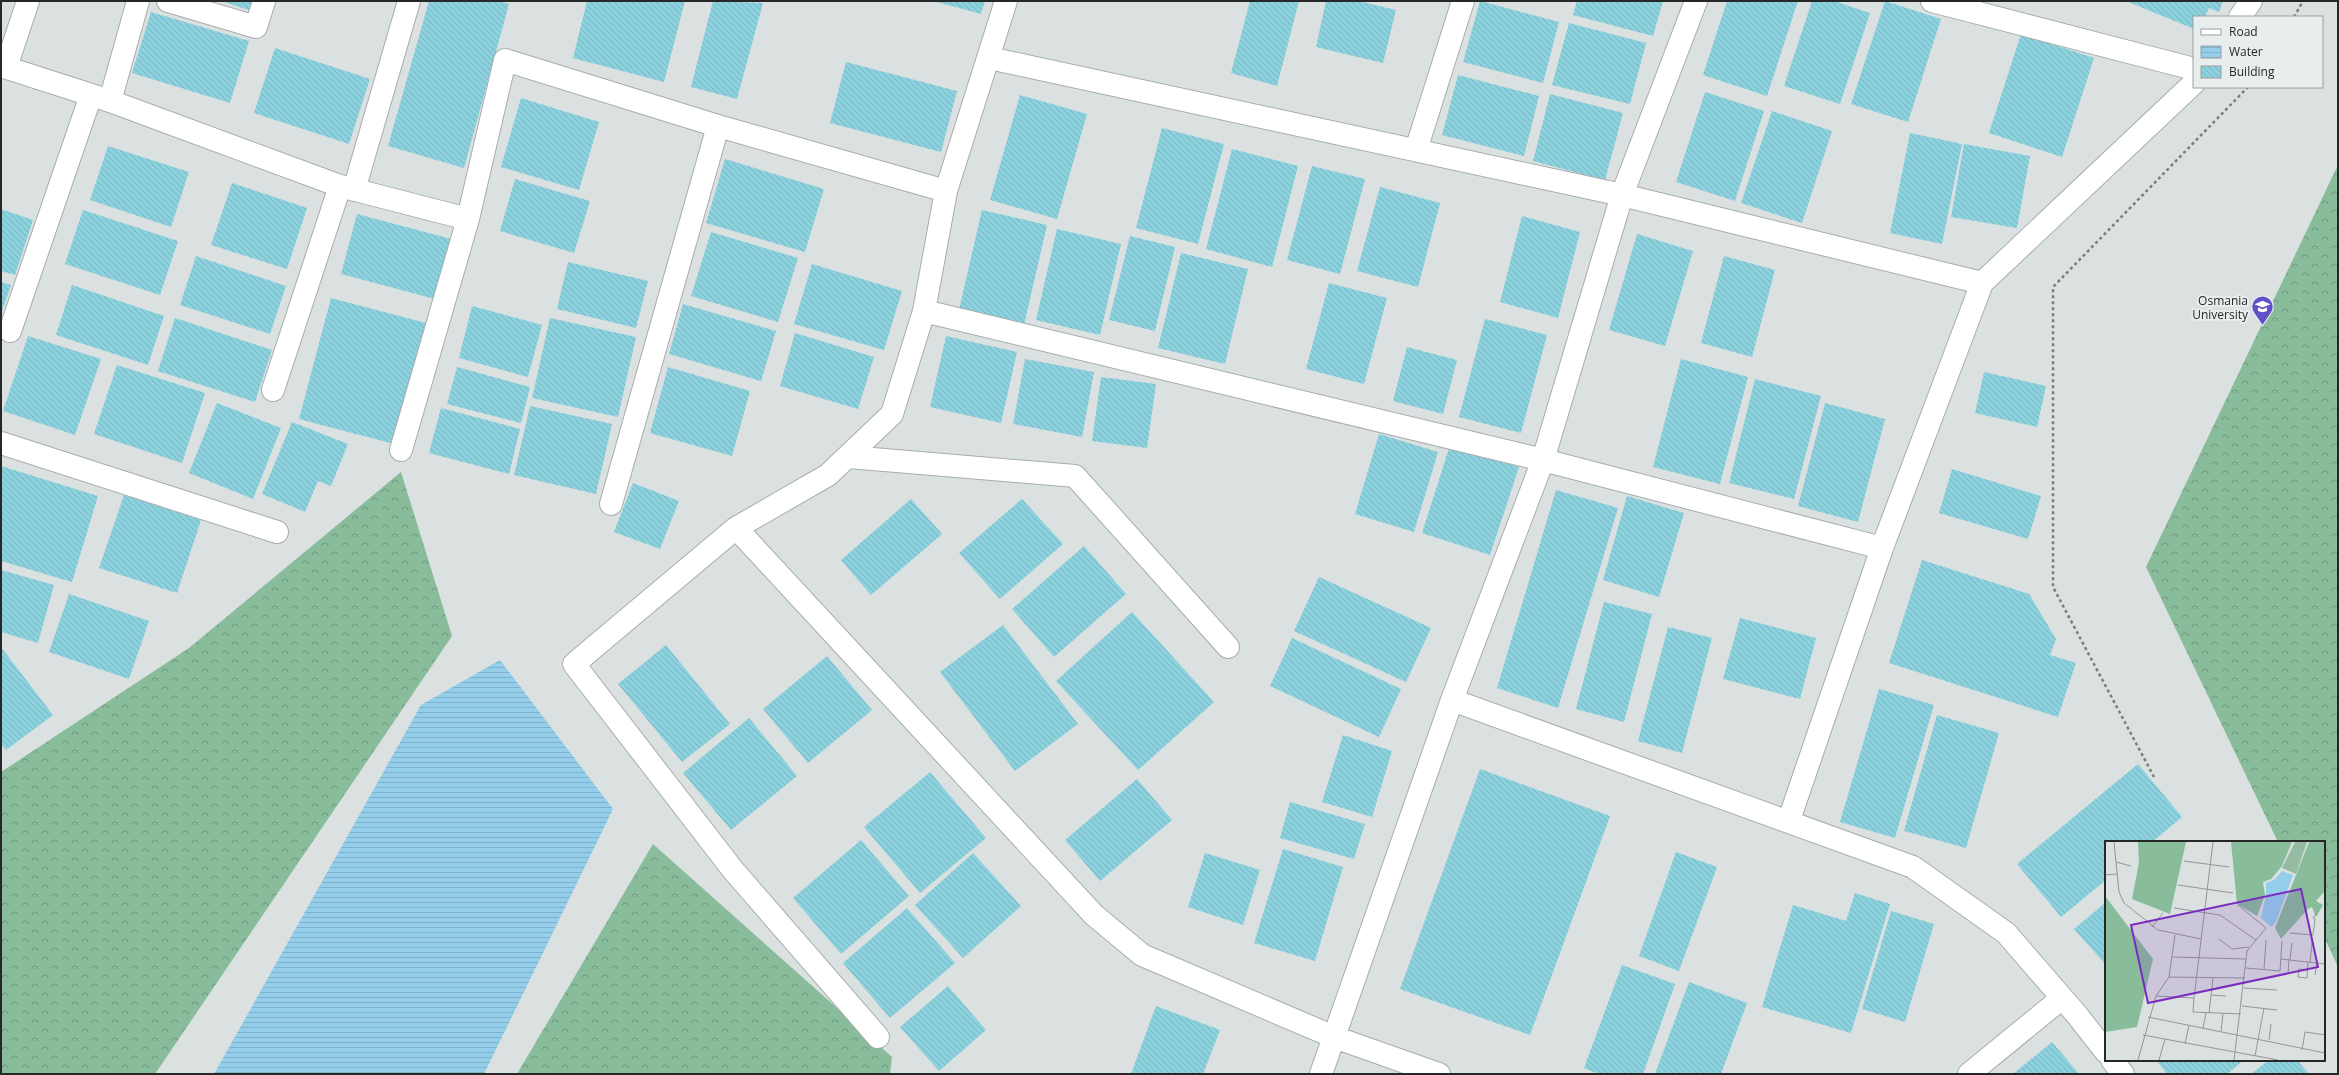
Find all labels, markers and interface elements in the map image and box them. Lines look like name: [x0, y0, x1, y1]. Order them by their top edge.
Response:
legend: [2193, 16, 2323, 88]
text: Road: [2229, 23, 2258, 40]
text: Water: [2229, 43, 2263, 60]
text: Building: [2229, 63, 2275, 80]
place label: Osmania University: [2192, 292, 2249, 323]
school or university icon: Osmania University: [2250, 294, 2276, 327]
inset map: [2105, 841, 2325, 1061]

